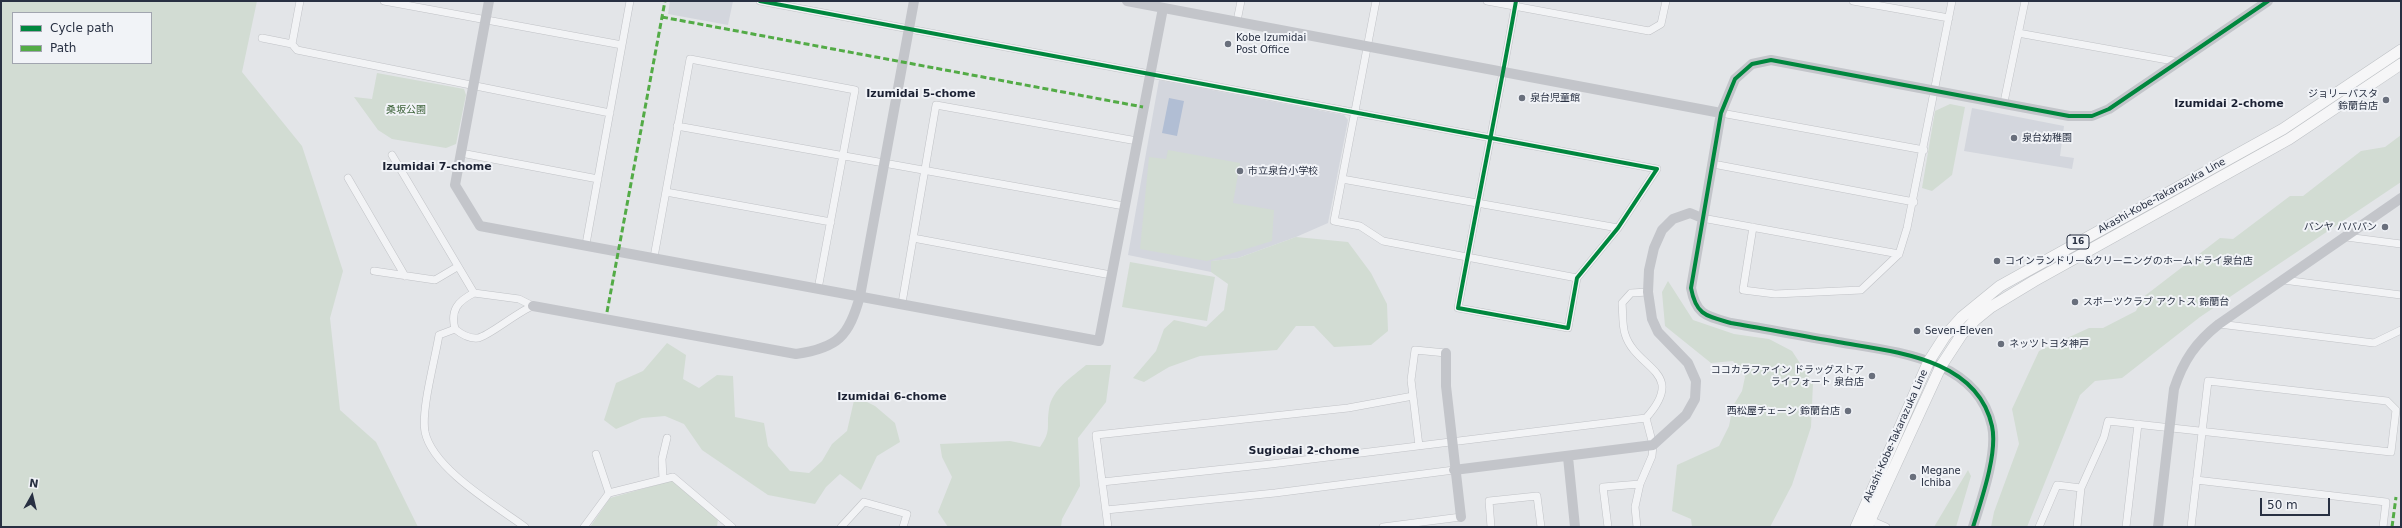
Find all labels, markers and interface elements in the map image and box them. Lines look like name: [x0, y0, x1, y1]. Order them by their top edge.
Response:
legend: [12, 12, 152, 64]
text: Cycle path: [50, 21, 114, 35]
place label: Kobe Izumidai Post Office: [1236, 32, 1306, 56]
marker: Kobe Izumidai Post Office: [1223, 39, 1233, 49]
text: Path: [50, 41, 76, 55]
district label: Izumidai 5-chome: [866, 87, 976, 101]
place label: ジョリーパスタ 鈴蘭台店: [2308, 88, 2378, 112]
place label: 泉台児童館: [1530, 92, 1580, 104]
marker: 泉台児童館: [1517, 93, 1527, 103]
marker: ジョリーパスタ 鈴蘭台店: [2381, 95, 2391, 105]
district label: Izumidai 2-chome: [2174, 97, 2284, 111]
park label: 桑坂公園: [386, 104, 426, 116]
place label: 泉台幼稚園: [2022, 132, 2072, 144]
marker: 泉台幼稚園: [2009, 133, 2019, 143]
street label: Akashi-Kobe-Takarazuka Line: [2096, 156, 2228, 236]
district label: Izumidai 7-chome: [382, 160, 492, 174]
place label: 市立泉台小学校: [1248, 165, 1318, 177]
marker: 市立泉台小学校: [1235, 166, 1245, 176]
place label: パンヤ パパパン: [2304, 221, 2377, 233]
marker: パンヤ パパパン: [2380, 222, 2390, 232]
road number: 16: [2067, 235, 2089, 249]
place label: コインランドリー&クリーニングのホームドライ泉台店: [2005, 255, 2253, 267]
marker: コインランドリー&クリーニングのホームドライ泉台店: [1992, 256, 2002, 266]
place label: スポーツクラブ アクトス 鈴蘭台: [2083, 296, 2229, 308]
marker: スポーツクラブ アクトス 鈴蘭台: [2070, 297, 2080, 307]
place label: Seven-Eleven: [1925, 325, 1993, 337]
marker: Seven-Eleven: [1912, 326, 1922, 336]
place label: ネッツトヨタ神戸: [2009, 338, 2089, 350]
marker: ネッツトヨタ神戸: [1996, 339, 2006, 349]
place label: ココカラファイン ドラッグストア ライフォート 泉台店: [1711, 364, 1864, 388]
street label: Akashi-Kobe-Takarazuka Line: [1861, 368, 1931, 504]
marker: ココカラファイン ドラッグストア ライフォート 泉台店: [1867, 371, 1877, 381]
district label: Izumidai 6-chome: [837, 390, 947, 404]
place label: 西松屋チェーン 鈴蘭台店: [1727, 405, 1840, 417]
marker: 西松屋チェーン 鈴蘭台店: [1843, 406, 1853, 416]
district label: Sugiodai 2-chome: [1249, 444, 1359, 458]
place label: Megane Ichiba: [1921, 465, 1961, 488]
marker: Megane Ichiba: [1908, 472, 1918, 482]
north arrow: [12, 476, 52, 516]
text: N: [28, 477, 39, 491]
scale bar: [2262, 490, 2332, 516]
text: 50 m: [2267, 498, 2298, 512]

